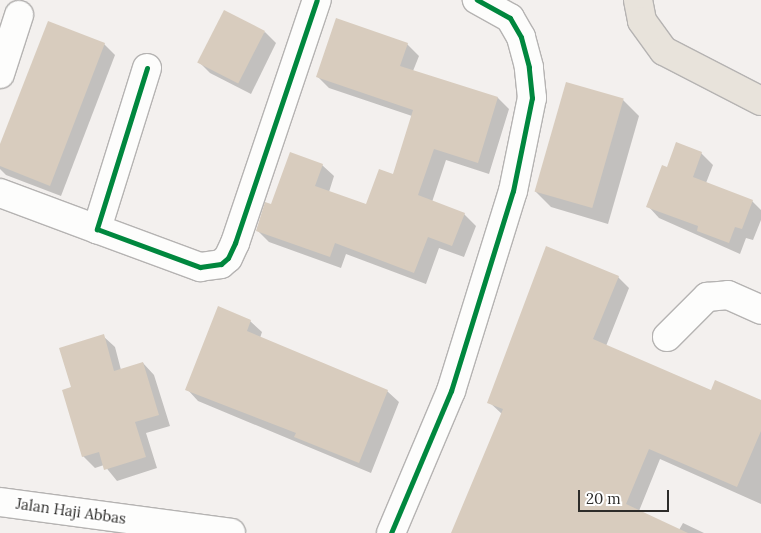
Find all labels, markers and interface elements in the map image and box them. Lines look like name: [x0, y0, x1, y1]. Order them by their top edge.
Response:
scale bar: [581, 480, 672, 512]
text: 20 m: [586, 489, 621, 508]
street label: Jalan Haji Abbas: [15, 494, 127, 528]

